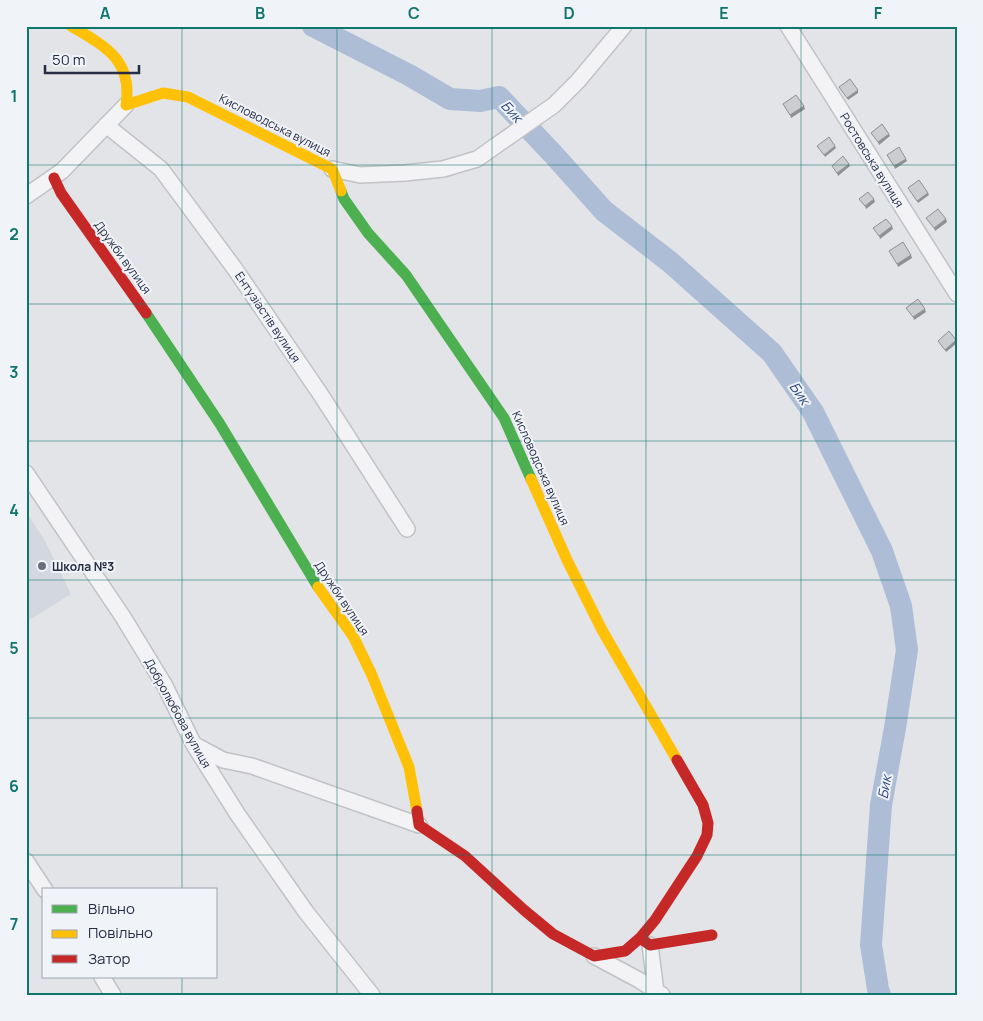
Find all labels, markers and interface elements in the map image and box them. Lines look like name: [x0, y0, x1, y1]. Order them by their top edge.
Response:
text: A: [100, 2, 111, 24]
text: B: [255, 2, 265, 24]
text: C: [408, 2, 420, 24]
text: D: [563, 2, 575, 24]
text: E: [719, 2, 729, 24]
text: F: [874, 2, 883, 24]
scale bar: [45, 42, 139, 74]
text: 50 m: [52, 49, 86, 70]
text: 1: [10, 85, 18, 107]
street label: Кисловодська вулиця: [216, 89, 334, 161]
water label: Бик: [497, 96, 528, 128]
street label: Ростовська вулиця: [836, 109, 908, 211]
street label: Дружби вулиця: [91, 217, 155, 297]
text: 2: [9, 223, 19, 245]
street label: Ентузіастів вулиця: [231, 268, 305, 366]
text: 3: [9, 361, 19, 383]
water label: Бик: [786, 378, 816, 410]
street label: Кисловодська вулиця: [508, 408, 574, 528]
text: 4: [9, 499, 19, 521]
street label: Дружби вулиця: [311, 557, 373, 639]
place label: Школа №3: [52, 558, 114, 575]
marker: Школа №3: [36, 560, 48, 572]
text: 5: [9, 637, 19, 659]
street label: Добролюбова вулиця: [141, 655, 215, 771]
water label: Бик: [873, 772, 896, 800]
text: 6: [9, 775, 19, 797]
legend: [42, 888, 218, 978]
text: Вільно: [88, 898, 135, 919]
text: 7: [10, 913, 18, 935]
text: Повільно: [88, 922, 153, 943]
text: Затор: [88, 948, 131, 969]

